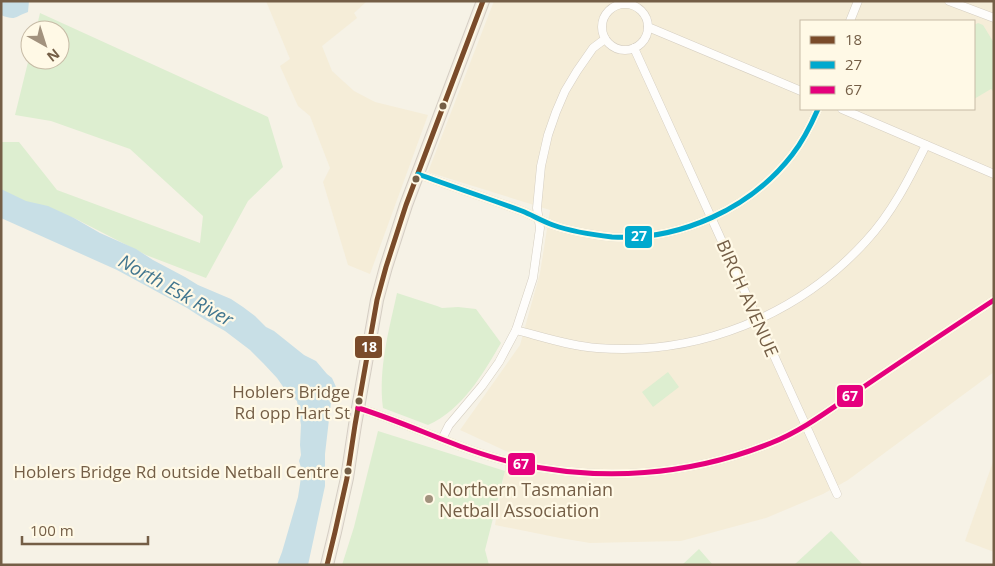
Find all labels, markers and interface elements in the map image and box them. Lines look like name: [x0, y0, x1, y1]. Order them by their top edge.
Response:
north arrow: [20, 20, 70, 70]
legend: [800, 20, 975, 110]
text: 18: [845, 29, 862, 49]
text: N: [43, 45, 64, 66]
text: 27: [845, 54, 862, 74]
text: 67: [845, 79, 862, 99]
unlabelled marker: [438, 101, 448, 111]
unlabelled marker: [411, 174, 421, 184]
line badge: 27: [624, 225, 653, 249]
text: 27: [631, 226, 647, 245]
street label: BIRCH AVENUE: [711, 236, 785, 360]
water label: North Esk River: [114, 248, 239, 333]
line badge: 18: [354, 335, 383, 359]
text: 18: [361, 337, 377, 356]
place label: Hoblers Bridge Rd opp Hart St: [232, 380, 350, 424]
line badge: 67: [836, 384, 864, 408]
text: 67: [842, 386, 858, 405]
marker: Hoblers Bridge Rd opp Hart St: [354, 396, 364, 406]
line badge: 67: [507, 452, 536, 476]
text: 67: [513, 454, 529, 473]
place label: Hoblers Bridge Rd outside Netball Centre: [13, 460, 339, 483]
marker: Hoblers Bridge Rd outside Netball Centre: [343, 466, 353, 476]
place label: Northern Tasmanian Netball Association: [439, 477, 613, 522]
marker: Northern Tasmanian Netball Association: [423, 493, 435, 505]
scale bar: [22, 514, 149, 546]
text: 100 m: [30, 520, 74, 540]

